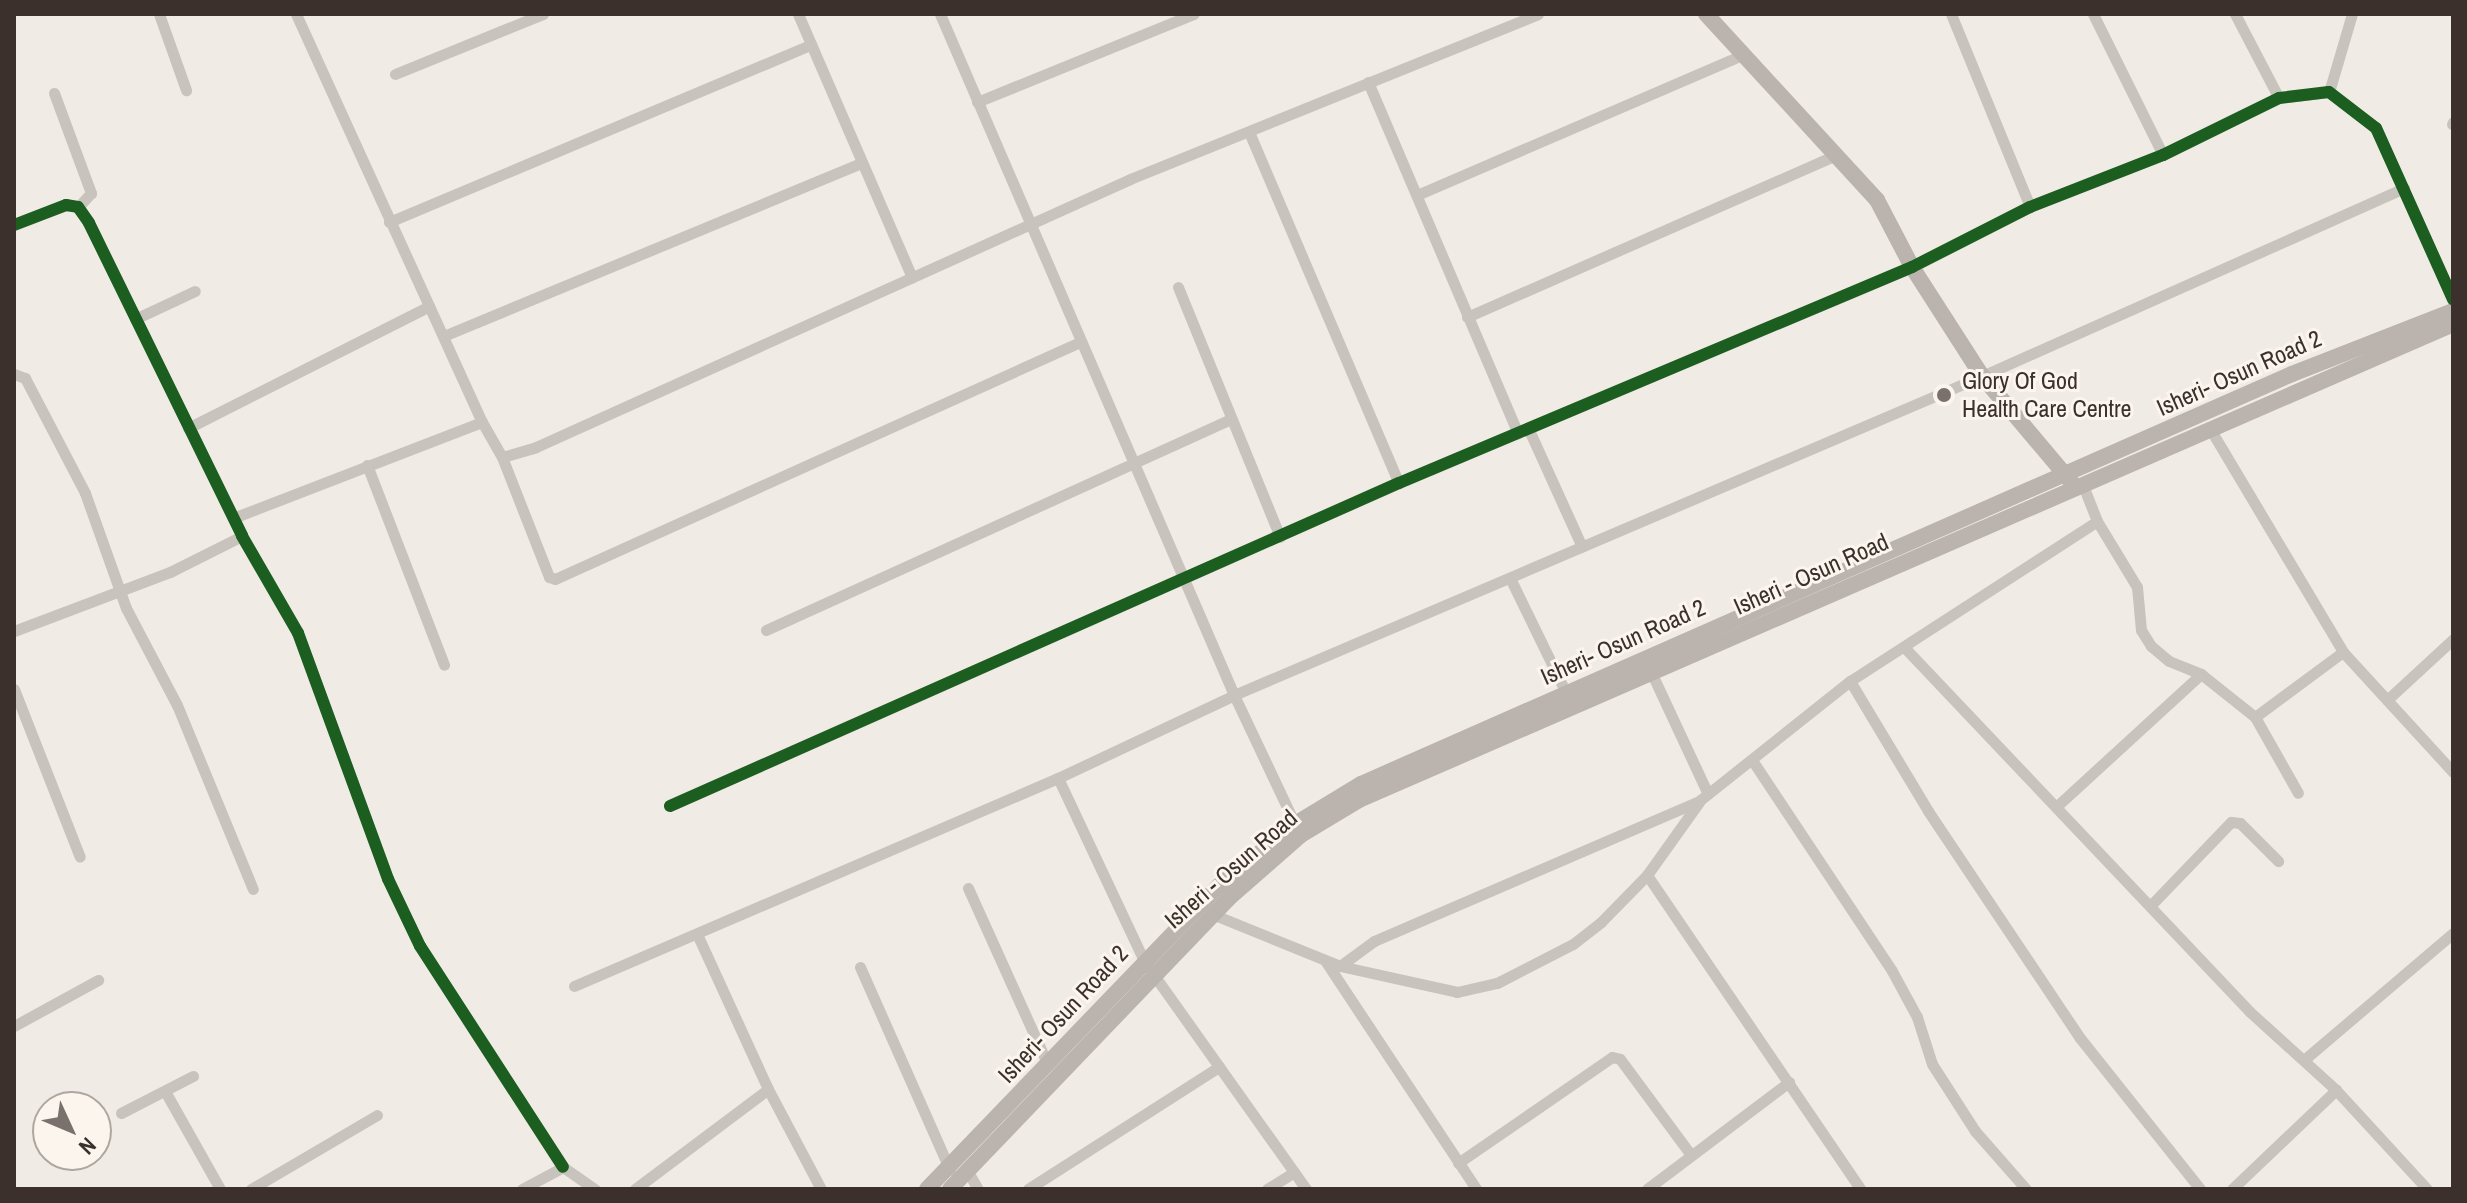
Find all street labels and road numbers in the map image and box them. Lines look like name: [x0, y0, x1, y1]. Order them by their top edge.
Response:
street label: Isheri- Osun Road 2: [2152, 324, 2326, 422]
street label: Isheri - Osun Road: [1729, 527, 1893, 621]
street label: Isheri- Osun Road 2: [1536, 593, 1710, 691]
street label: Isheri - Osun Road: [1159, 804, 1303, 934]
street label: Isheri- Osun Road 2: [992, 939, 1134, 1089]

